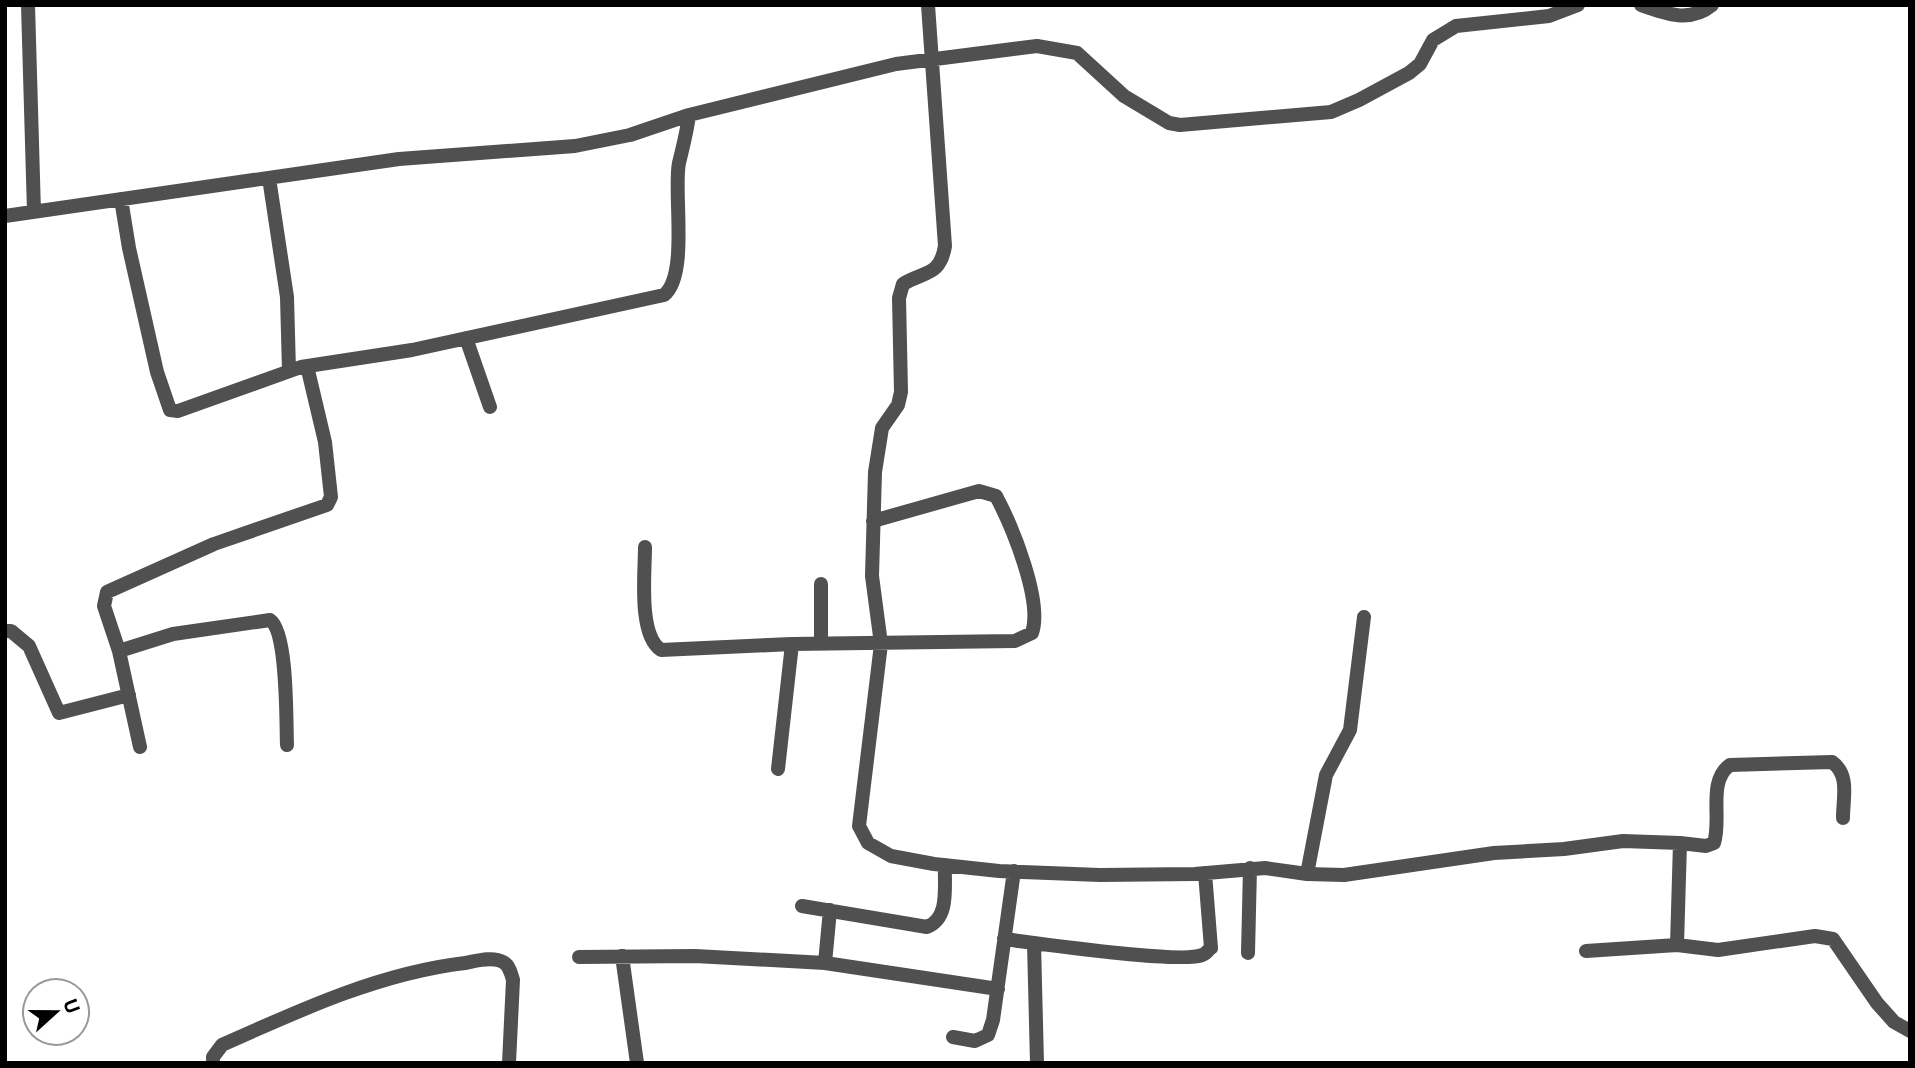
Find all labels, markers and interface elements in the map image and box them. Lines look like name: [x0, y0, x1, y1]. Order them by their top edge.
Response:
north arrow: [21, 977, 91, 1047]
text: U: [59, 996, 85, 1016]

